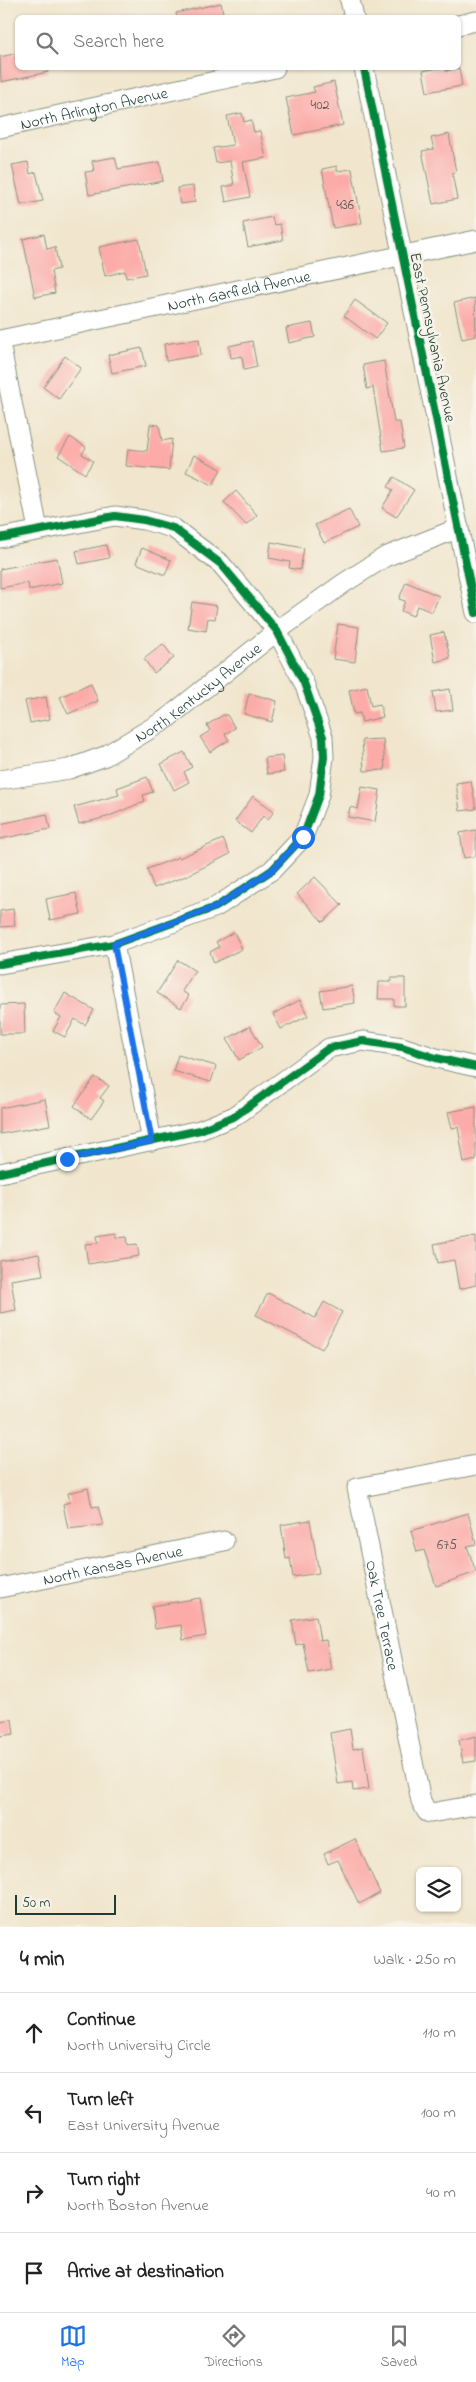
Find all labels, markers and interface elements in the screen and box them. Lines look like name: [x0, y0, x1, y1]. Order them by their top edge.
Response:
search box: [15, 15, 461, 70]
icon: search: [33, 29, 61, 57]
text: Search here: [73, 29, 164, 56]
street label: North Arlington Avenue: [18, 82, 171, 137]
house number: 402: [311, 95, 329, 116]
house number: 436: [336, 195, 354, 216]
street label: East Pennsylvania Avenue: [402, 250, 462, 425]
street label: North Garfield Avenue: [165, 265, 314, 319]
street label: North Kentucky Avenue: [131, 637, 268, 749]
route start: [292, 826, 315, 849]
route end: [56, 1148, 79, 1171]
house number: 675: [437, 1535, 457, 1556]
street label: North Kansas Avenue: [41, 1540, 186, 1593]
street label: Oak Tree Terrace: [358, 1558, 404, 1674]
map controls: [416, 1867, 461, 1912]
button: layers: [416, 1867, 461, 1912]
scale bar: [15, 1892, 116, 1915]
text: 50 m: [22, 1893, 50, 1914]
text: 4 min: [20, 1945, 64, 1975]
text: Walk · 250 m: [373, 1948, 456, 1972]
text: Continue: [67, 2007, 135, 2034]
icon: ahead: [20, 2019, 48, 2047]
text: 110 m: [422, 2021, 456, 2045]
text: North University Circle: [67, 2034, 211, 2058]
text: Turn left: [67, 2087, 134, 2114]
icon: left: [20, 2099, 48, 2127]
text: 100 m: [421, 2101, 456, 2125]
text: East University Avenue: [67, 2114, 220, 2138]
text: Turn right: [67, 2167, 140, 2194]
icon: right: [20, 2179, 48, 2207]
text: 40 m: [426, 2181, 456, 2205]
text: North Boston Avenue: [67, 2194, 209, 2218]
icon: arrive: [20, 2259, 48, 2287]
text: Arrive at destination: [67, 2259, 224, 2286]
tab: Map: [59, 2322, 87, 2373]
tab: Directions: [205, 2322, 263, 2373]
tab: Saved: [381, 2322, 417, 2373]

